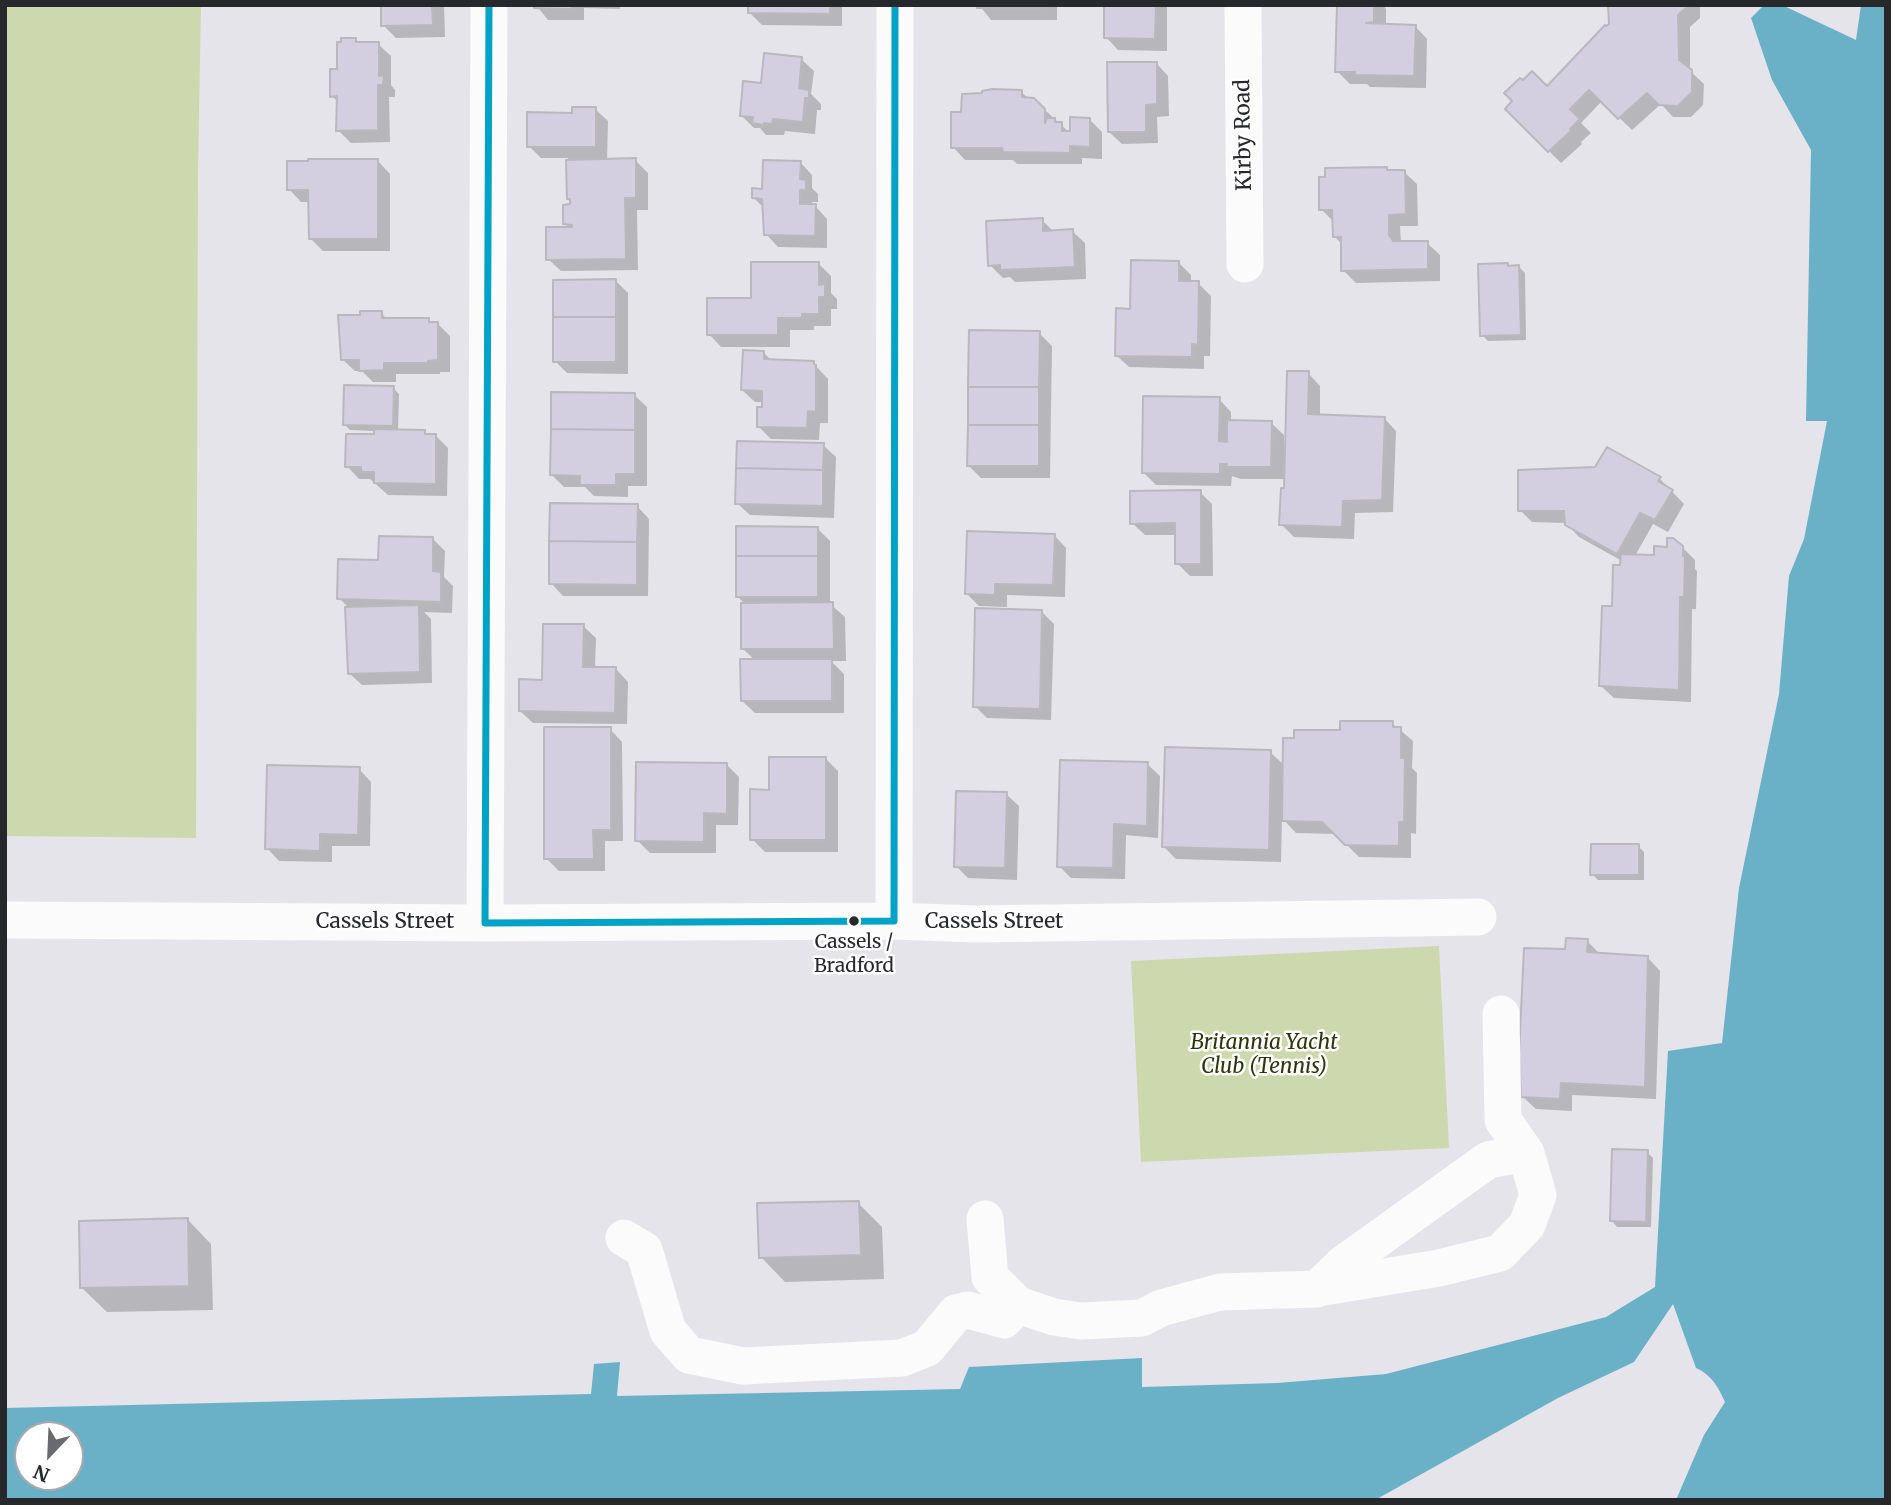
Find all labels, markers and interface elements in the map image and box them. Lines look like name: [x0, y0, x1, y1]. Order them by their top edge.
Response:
street label: Kirby Road: [1230, 79, 1258, 191]
street label: Cassels Street: [316, 909, 454, 935]
street label: Cassels Street: [925, 909, 1063, 935]
marker: Cassels / Bradford: [847, 914, 861, 928]
place label: Cassels / Bradford: [814, 932, 894, 976]
park label: Britannia Yacht Club (Tennis): [1190, 1030, 1338, 1080]
north arrow: [14, 1421, 84, 1491]
text: N: [30, 1460, 53, 1487]

